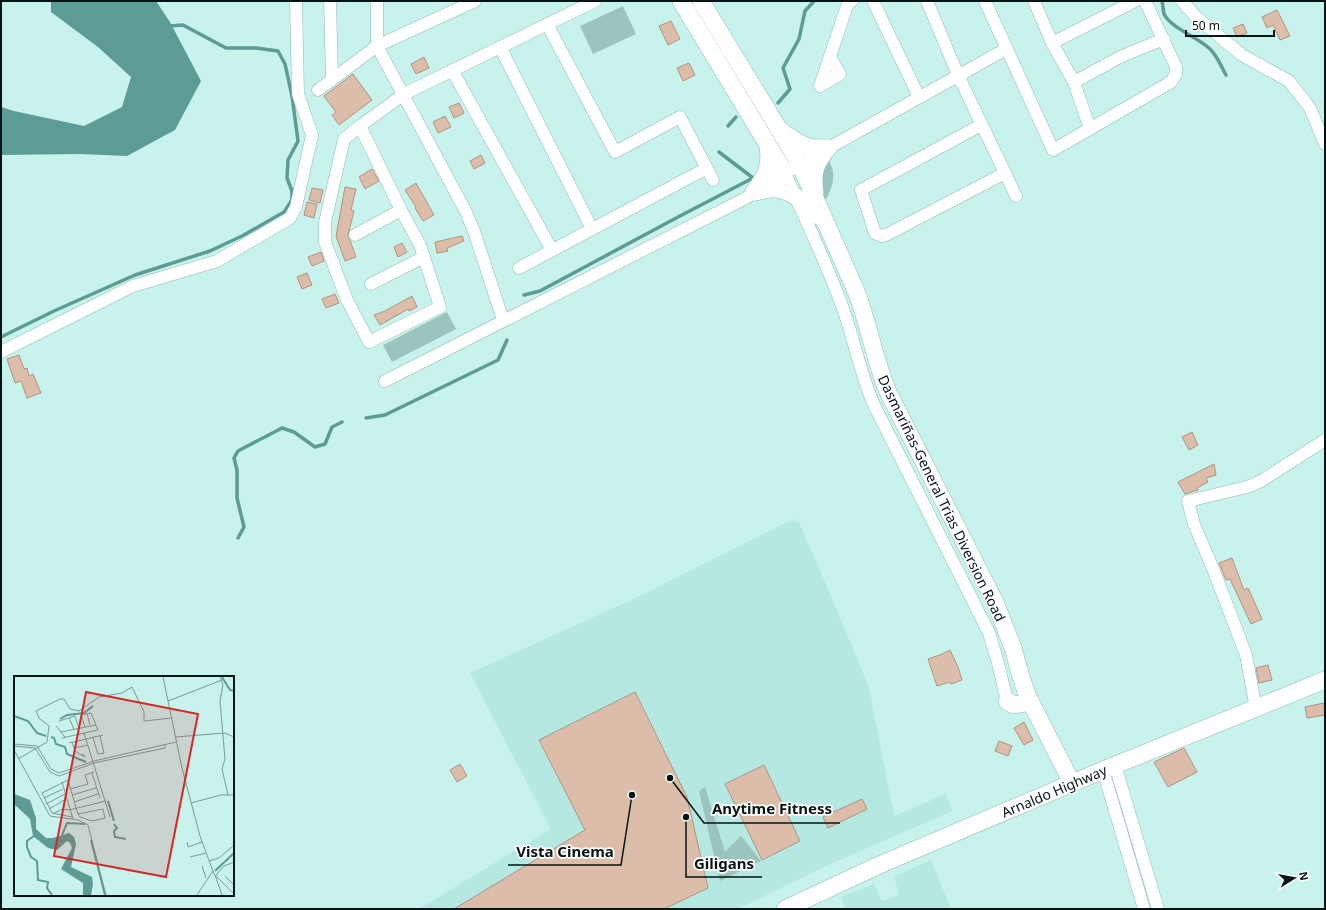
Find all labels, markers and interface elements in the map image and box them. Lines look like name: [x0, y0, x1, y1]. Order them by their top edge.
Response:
scale bar: [1186, 12, 1274, 38]
text: 50 m: [1192, 17, 1220, 34]
street label: Dasmariñas-General Trias Diversion Road: [874, 372, 1010, 624]
inset map: [14, 676, 234, 896]
street label: Arnaldo Highway: [998, 760, 1110, 822]
callout: Anytime Fitness: [704, 796, 840, 823]
text: Anytime Fitness: [712, 798, 832, 818]
callout: Vista Cinema: [508, 838, 621, 865]
text: Vista Cinema: [516, 841, 614, 861]
callout: Giligans: [686, 850, 762, 877]
text: Giligans: [694, 853, 754, 873]
north arrow: [1274, 858, 1314, 898]
text: N: [1296, 870, 1313, 882]

